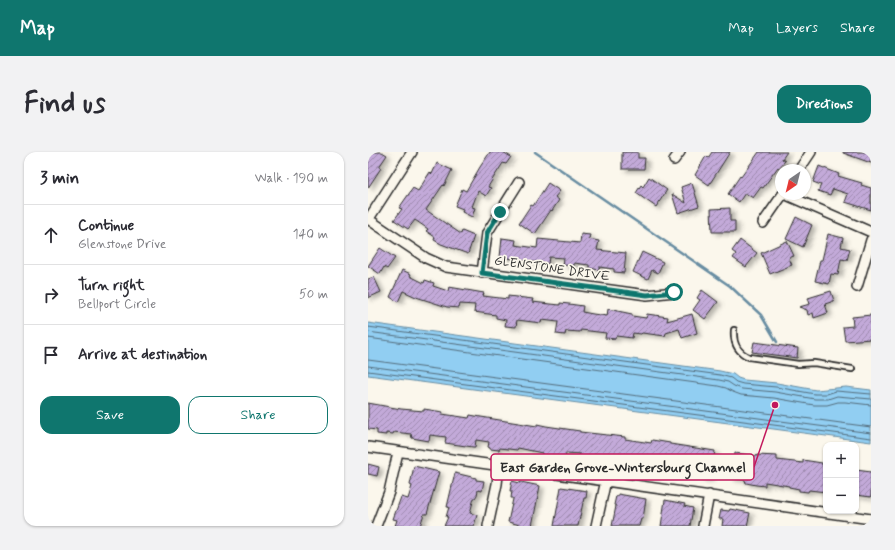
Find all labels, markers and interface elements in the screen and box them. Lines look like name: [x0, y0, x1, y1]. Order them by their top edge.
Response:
text: Map: [20, 16, 55, 41]
text: Map: [728, 19, 754, 37]
text: Layers: [776, 19, 818, 37]
text: Share: [840, 19, 875, 37]
button: Directions: [777, 85, 871, 123]
text: Find us: [24, 86, 105, 123]
north arrow: [775, 164, 811, 200]
text: 3 min: [40, 167, 79, 189]
text: Walk · 190 m: [255, 170, 328, 187]
route end: [491, 203, 509, 221]
text: Continue: [78, 216, 134, 236]
icon: ahead: [40, 224, 62, 246]
text: 140 m: [293, 226, 328, 243]
text: Glenstone Drive: [78, 236, 166, 253]
street label: GLENSTONE DRIVE: [493, 252, 611, 286]
text: Turn right: [78, 276, 145, 296]
route start: [665, 283, 683, 301]
icon: right: [40, 284, 62, 306]
text: 50 m: [299, 286, 328, 303]
text: Bellport Circle: [78, 296, 156, 313]
icon: arrive: [40, 344, 62, 366]
text: Arrive at destination: [78, 345, 207, 365]
button: Save: [40, 396, 180, 434]
button: Share: [188, 396, 328, 434]
map controls: [823, 442, 859, 514]
button: +: [823, 442, 859, 478]
callout: East Garden Grove-Wintersburg Channel: [491, 454, 754, 480]
text: East Garden Grove-Wintersburg Channel: [500, 459, 746, 480]
button: −: [823, 478, 859, 514]

